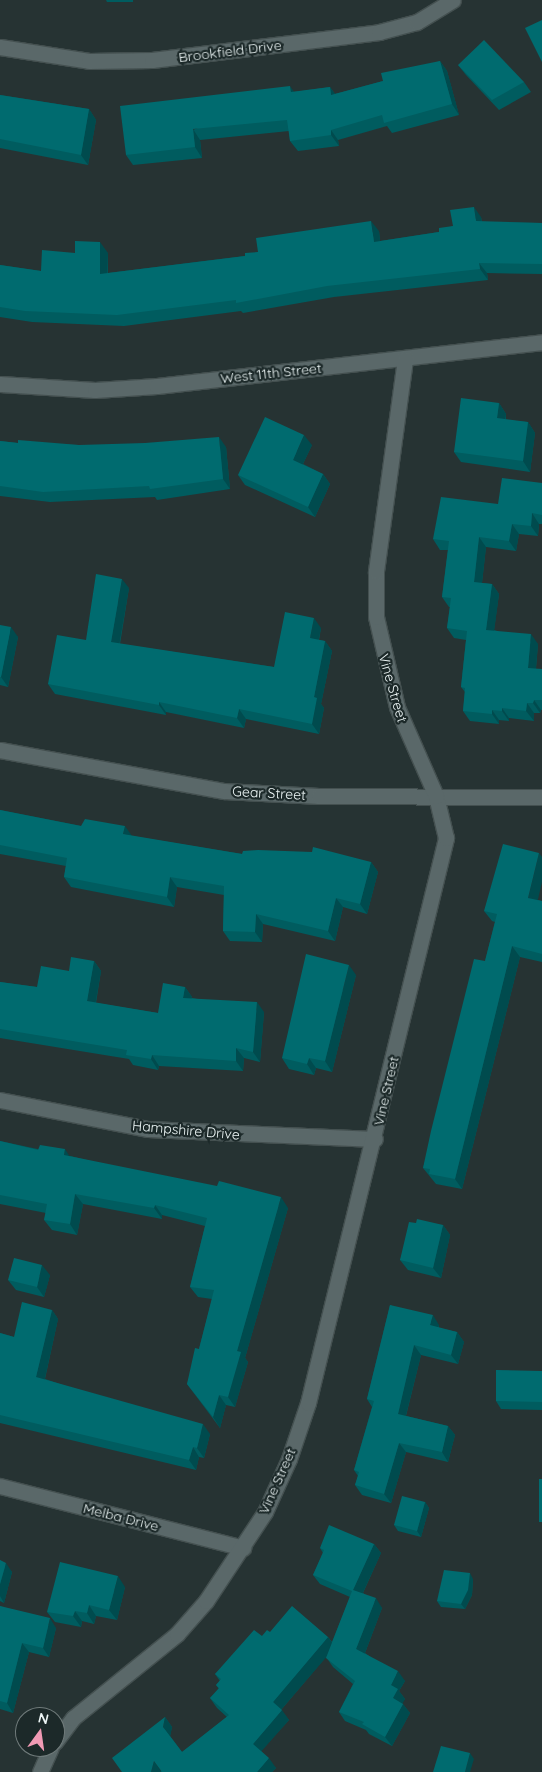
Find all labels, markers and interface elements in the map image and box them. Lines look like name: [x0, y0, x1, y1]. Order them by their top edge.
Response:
street label: Brookfield Drive: [178, 36, 282, 66]
street label: West 11th Street: [220, 359, 322, 387]
street label: Vine Street: [375, 652, 411, 724]
street label: Gear Street: [232, 783, 306, 803]
street label: Vine Street: [370, 1055, 402, 1127]
street label: Hampshire Drive: [132, 1117, 240, 1143]
street label: Vine Street: [255, 1445, 299, 1517]
street label: Melba Drive: [82, 1500, 160, 1534]
north arrow: [15, 1707, 65, 1757]
text: N: [36, 1708, 51, 1728]

